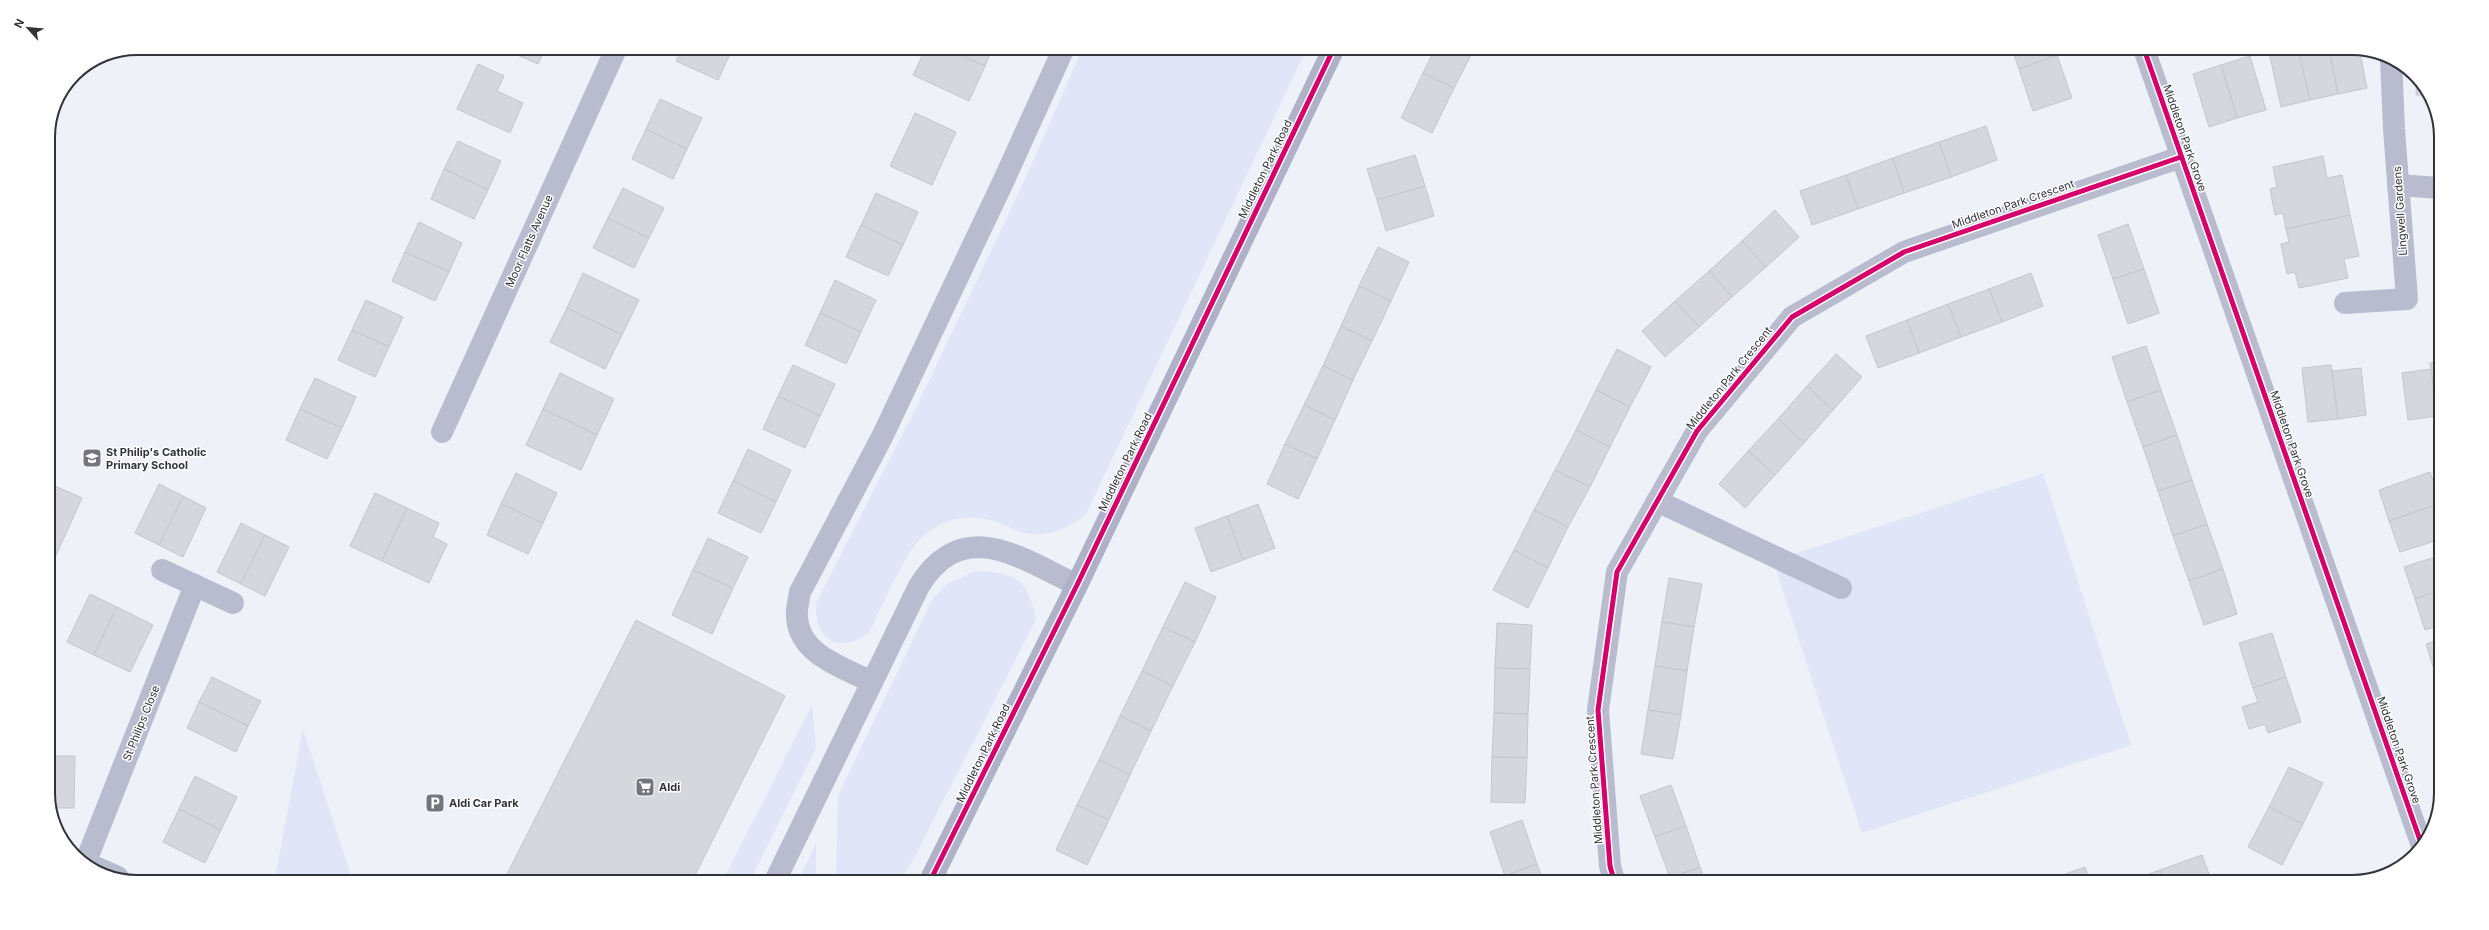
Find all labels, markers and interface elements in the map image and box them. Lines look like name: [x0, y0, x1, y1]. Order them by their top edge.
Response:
north arrow: [8, 8, 48, 48]
text: N: [11, 17, 27, 30]
street label: Middleton Park Grove: [2160, 83, 2210, 193]
street label: Middleton Park Road: [1235, 117, 1295, 221]
street label: Lingwell Gardens: [2390, 166, 2410, 256]
street label: Middleton Park Crescent: [1950, 176, 2076, 232]
street label: Moor Flatts Avenue: [502, 192, 556, 290]
street label: Middleton Park Crescent: [1683, 323, 1775, 432]
street label: Middleton Park Grove: [2267, 389, 2317, 499]
street label: Middleton Park Road: [1095, 410, 1155, 514]
place label: St Philip's Catholic Primary School: [106, 445, 207, 472]
school or university icon: St Philip's Catholic Primary School: [81, 447, 103, 469]
street label: St Philips Close: [119, 683, 163, 763]
street label: Middleton Park Grove: [2374, 695, 2424, 805]
street label: Middleton Park Road: [953, 701, 1013, 805]
street label: Middleton Park Crescent: [1583, 715, 1605, 845]
supermarket icon: Aldi: [634, 776, 656, 798]
place label: Aldi: [659, 780, 680, 794]
parking icon: Aldi Car Park: [424, 792, 446, 814]
place label: Aldi Car Park: [449, 796, 519, 810]

